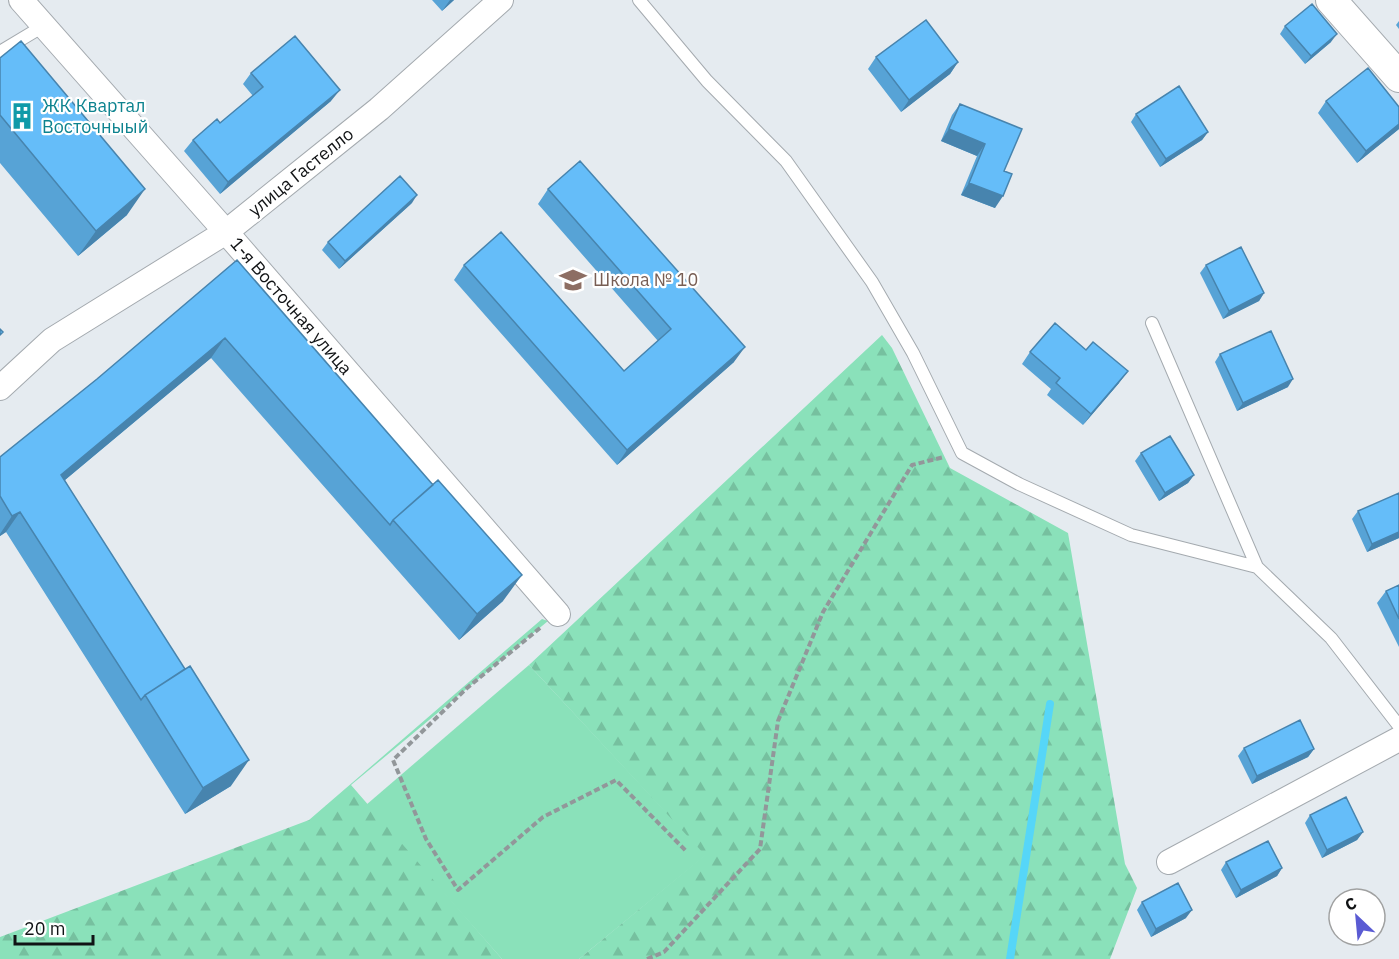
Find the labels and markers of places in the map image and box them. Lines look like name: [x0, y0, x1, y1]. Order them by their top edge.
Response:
place label: ЖК Квартал Восточныый: [42, 94, 148, 138]
building icon: ЖК Квартал Восточныый: [7, 101, 37, 131]
school or university icon: Школа № 10: [558, 265, 588, 295]
place label: Школа № 10: [593, 268, 698, 291]

